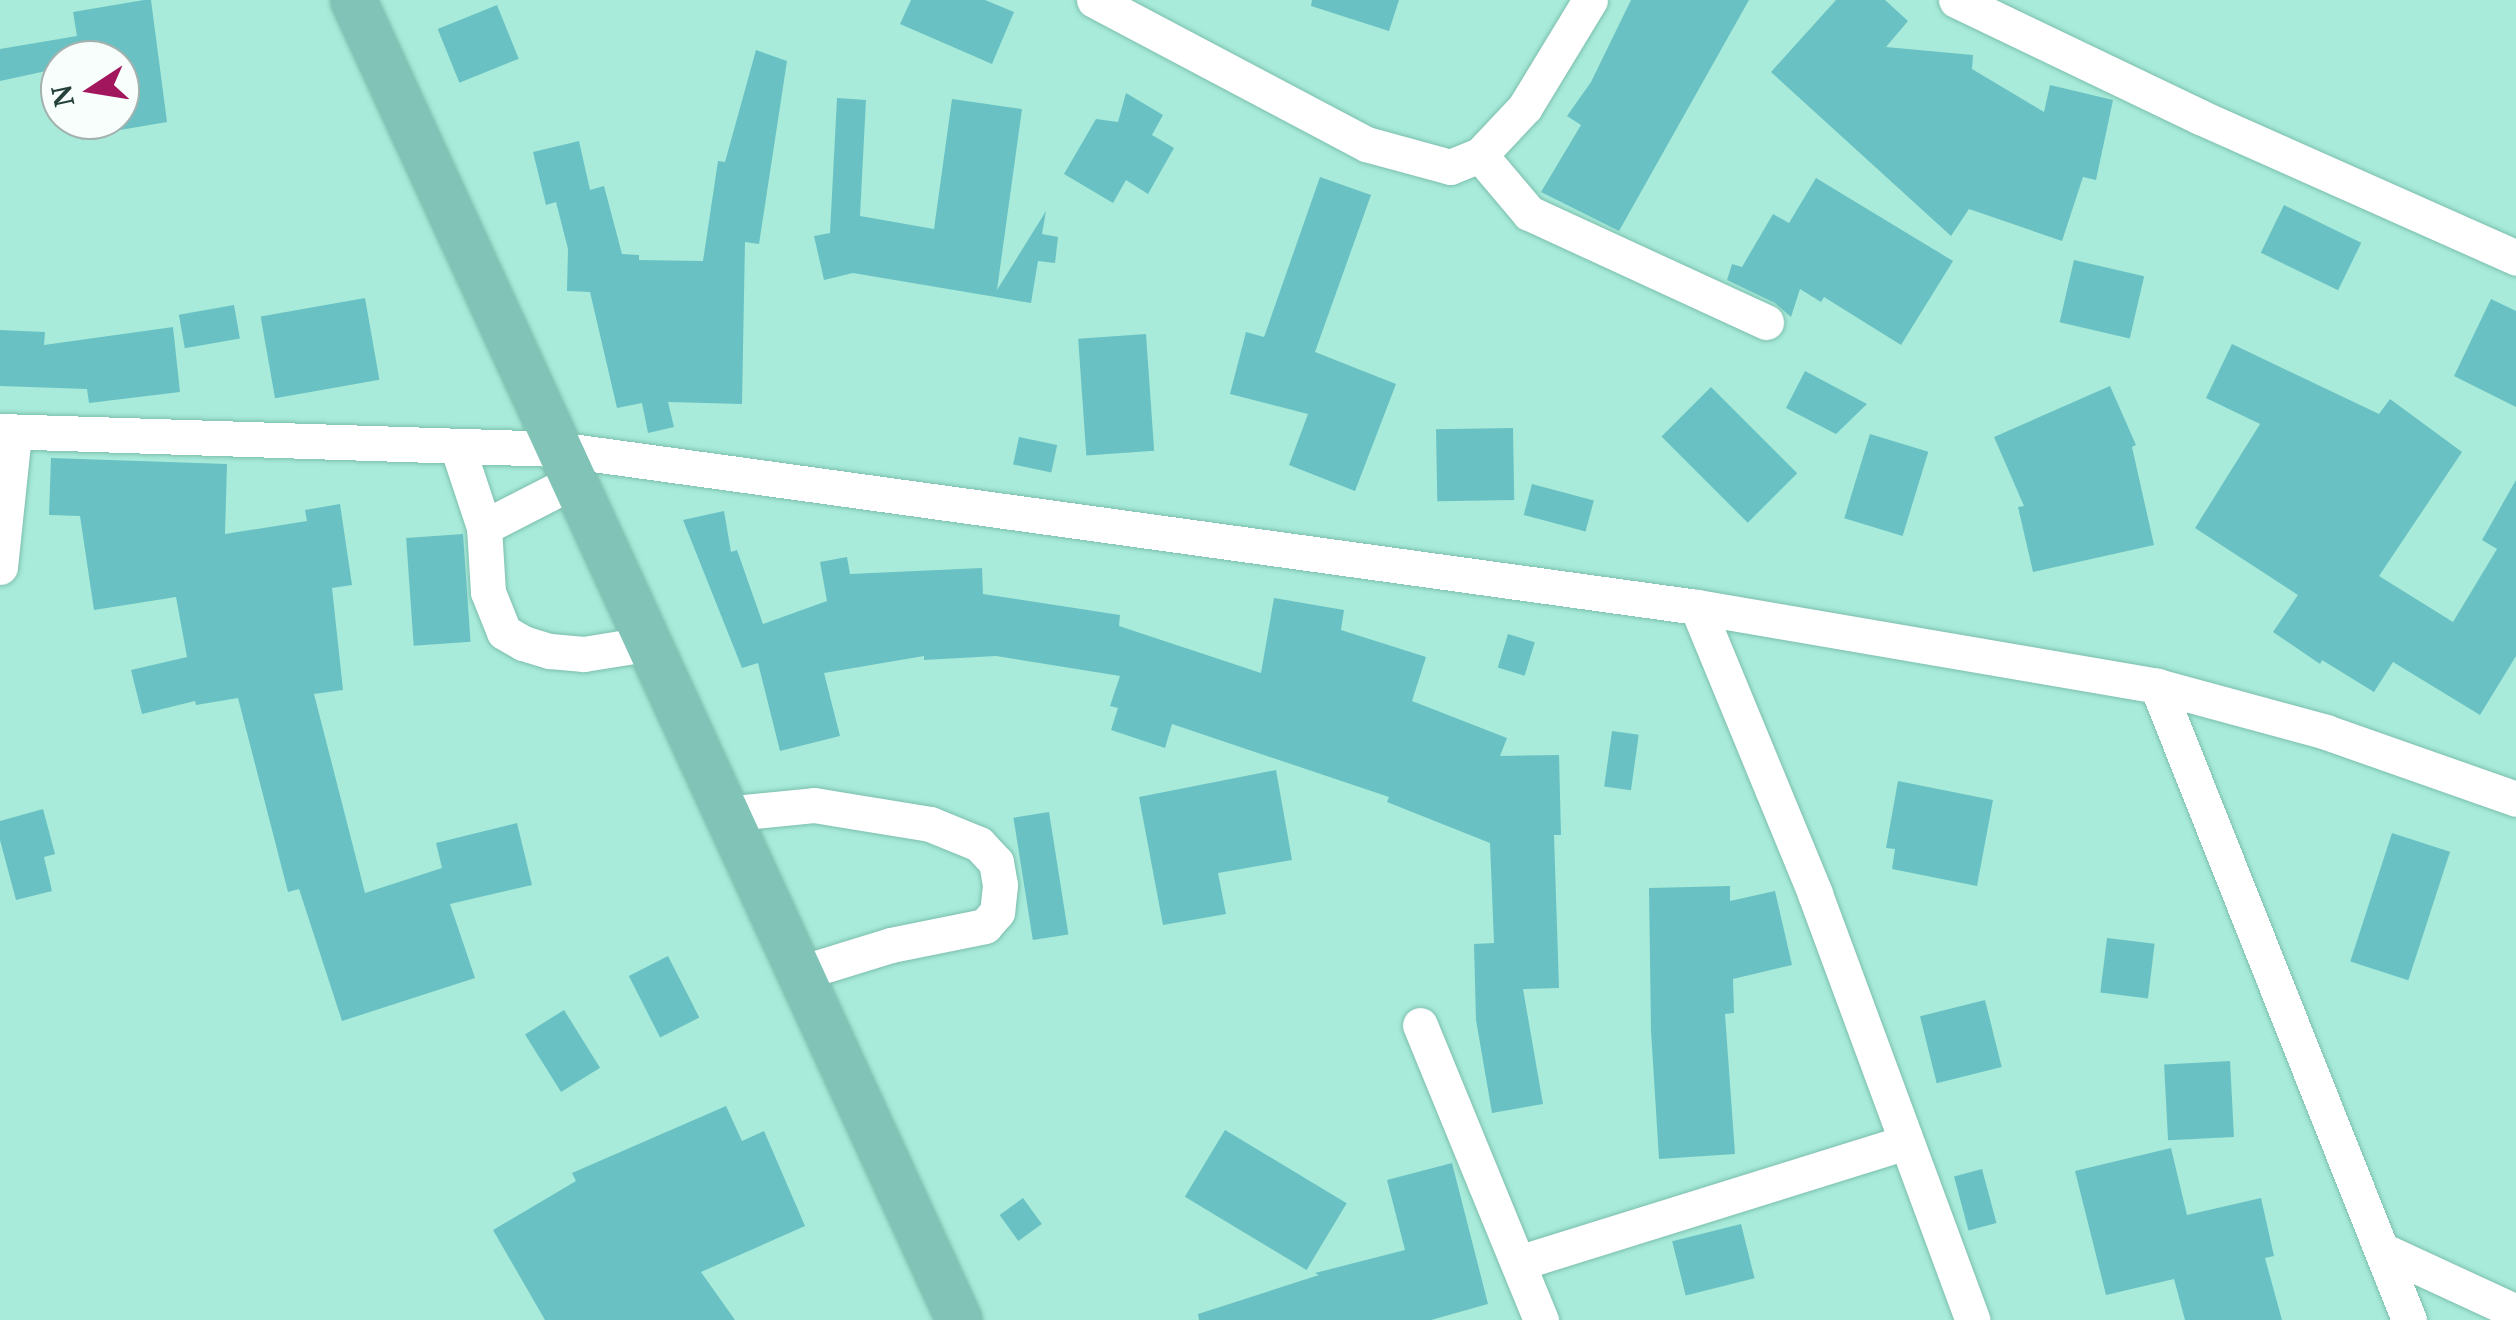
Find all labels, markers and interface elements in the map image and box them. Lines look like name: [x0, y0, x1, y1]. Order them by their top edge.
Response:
north arrow: [40, 40, 140, 140]
text: N: [42, 82, 82, 110]

